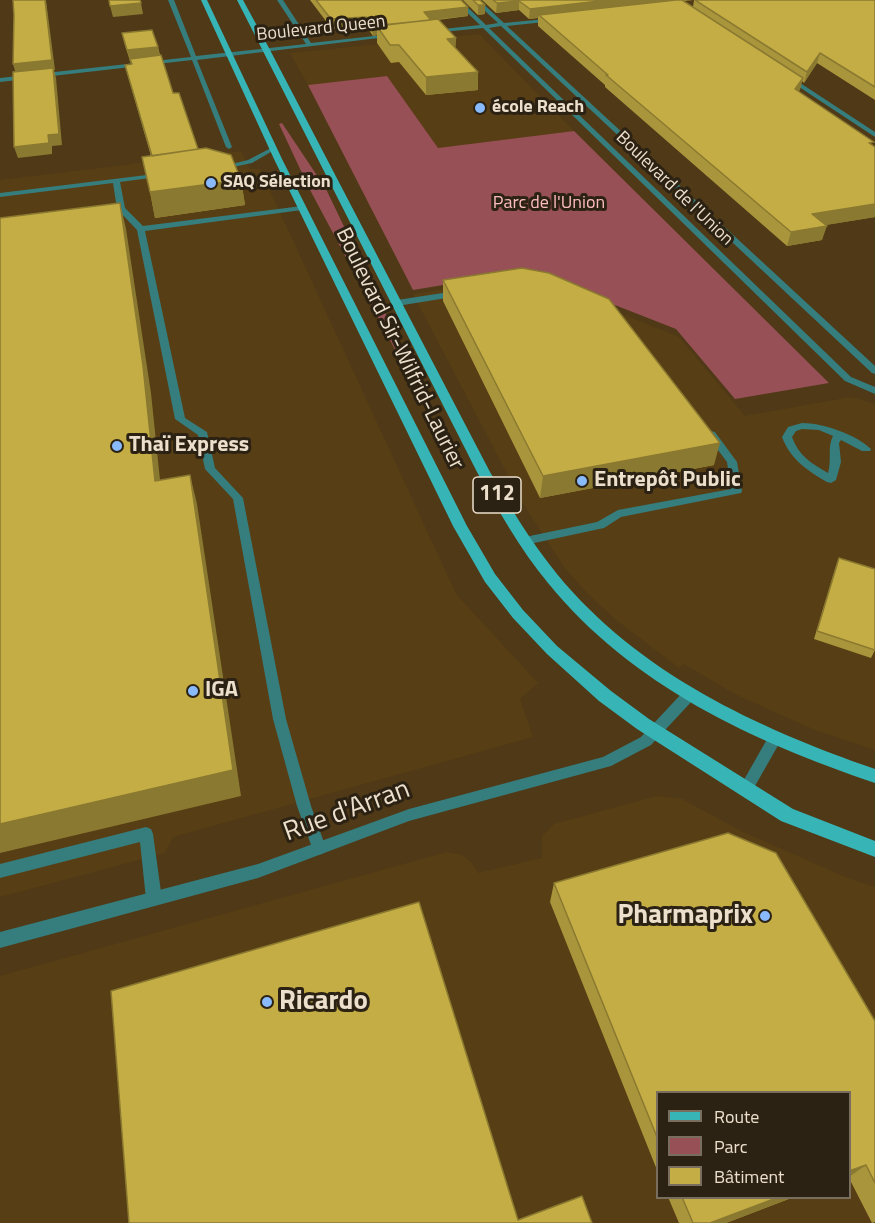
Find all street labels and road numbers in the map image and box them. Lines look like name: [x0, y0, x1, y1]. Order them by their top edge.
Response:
street label: Boulevard Queen: [255, 11, 387, 47]
street label: Boulevard de l'Union: [611, 127, 737, 251]
street label: Boulevard Sir-Wilfrid-Laurier: [329, 224, 469, 474]
road number: 112: [473, 477, 521, 513]
street label: Rue d'Arran: [279, 774, 415, 850]

